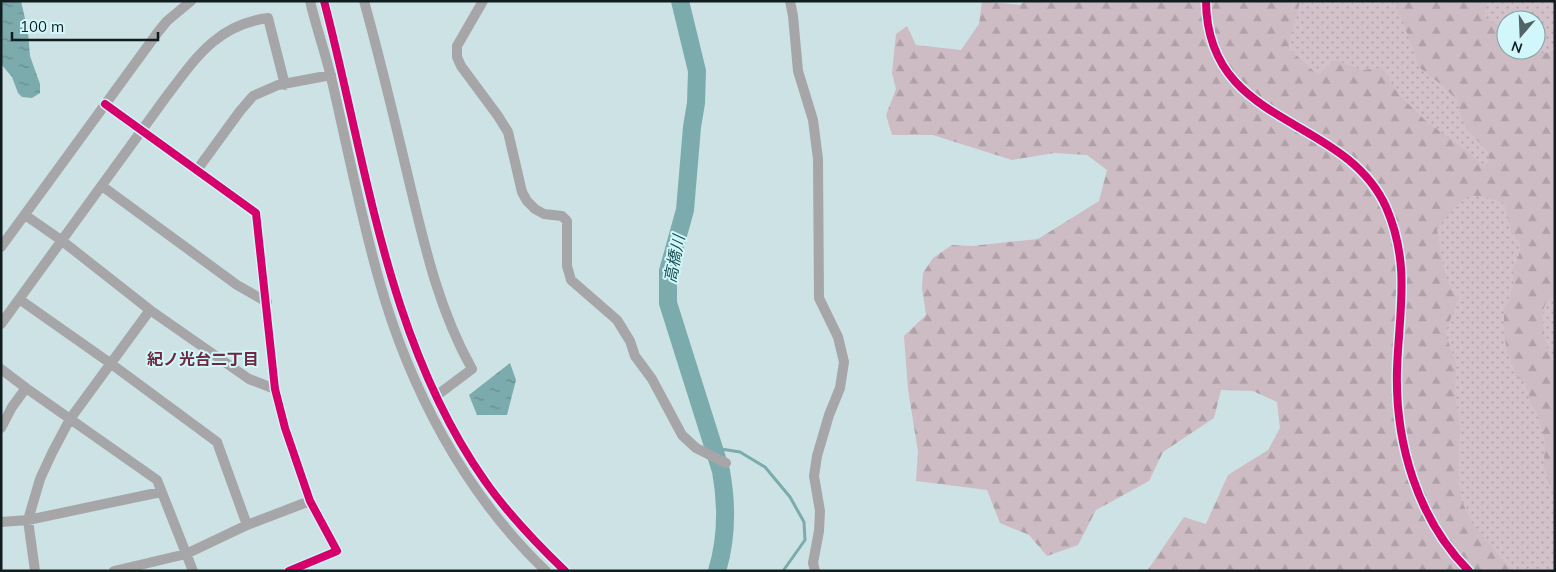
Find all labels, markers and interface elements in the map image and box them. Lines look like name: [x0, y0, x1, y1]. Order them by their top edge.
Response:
scale bar: [12, 10, 159, 42]
north arrow: [1496, 10, 1546, 60]
text: 100 m: [20, 17, 64, 36]
text: N: [1509, 37, 1525, 58]
water label: 高橋川: [660, 232, 689, 284]
district label: 紀ノ光台二丁目: [147, 349, 259, 369]

